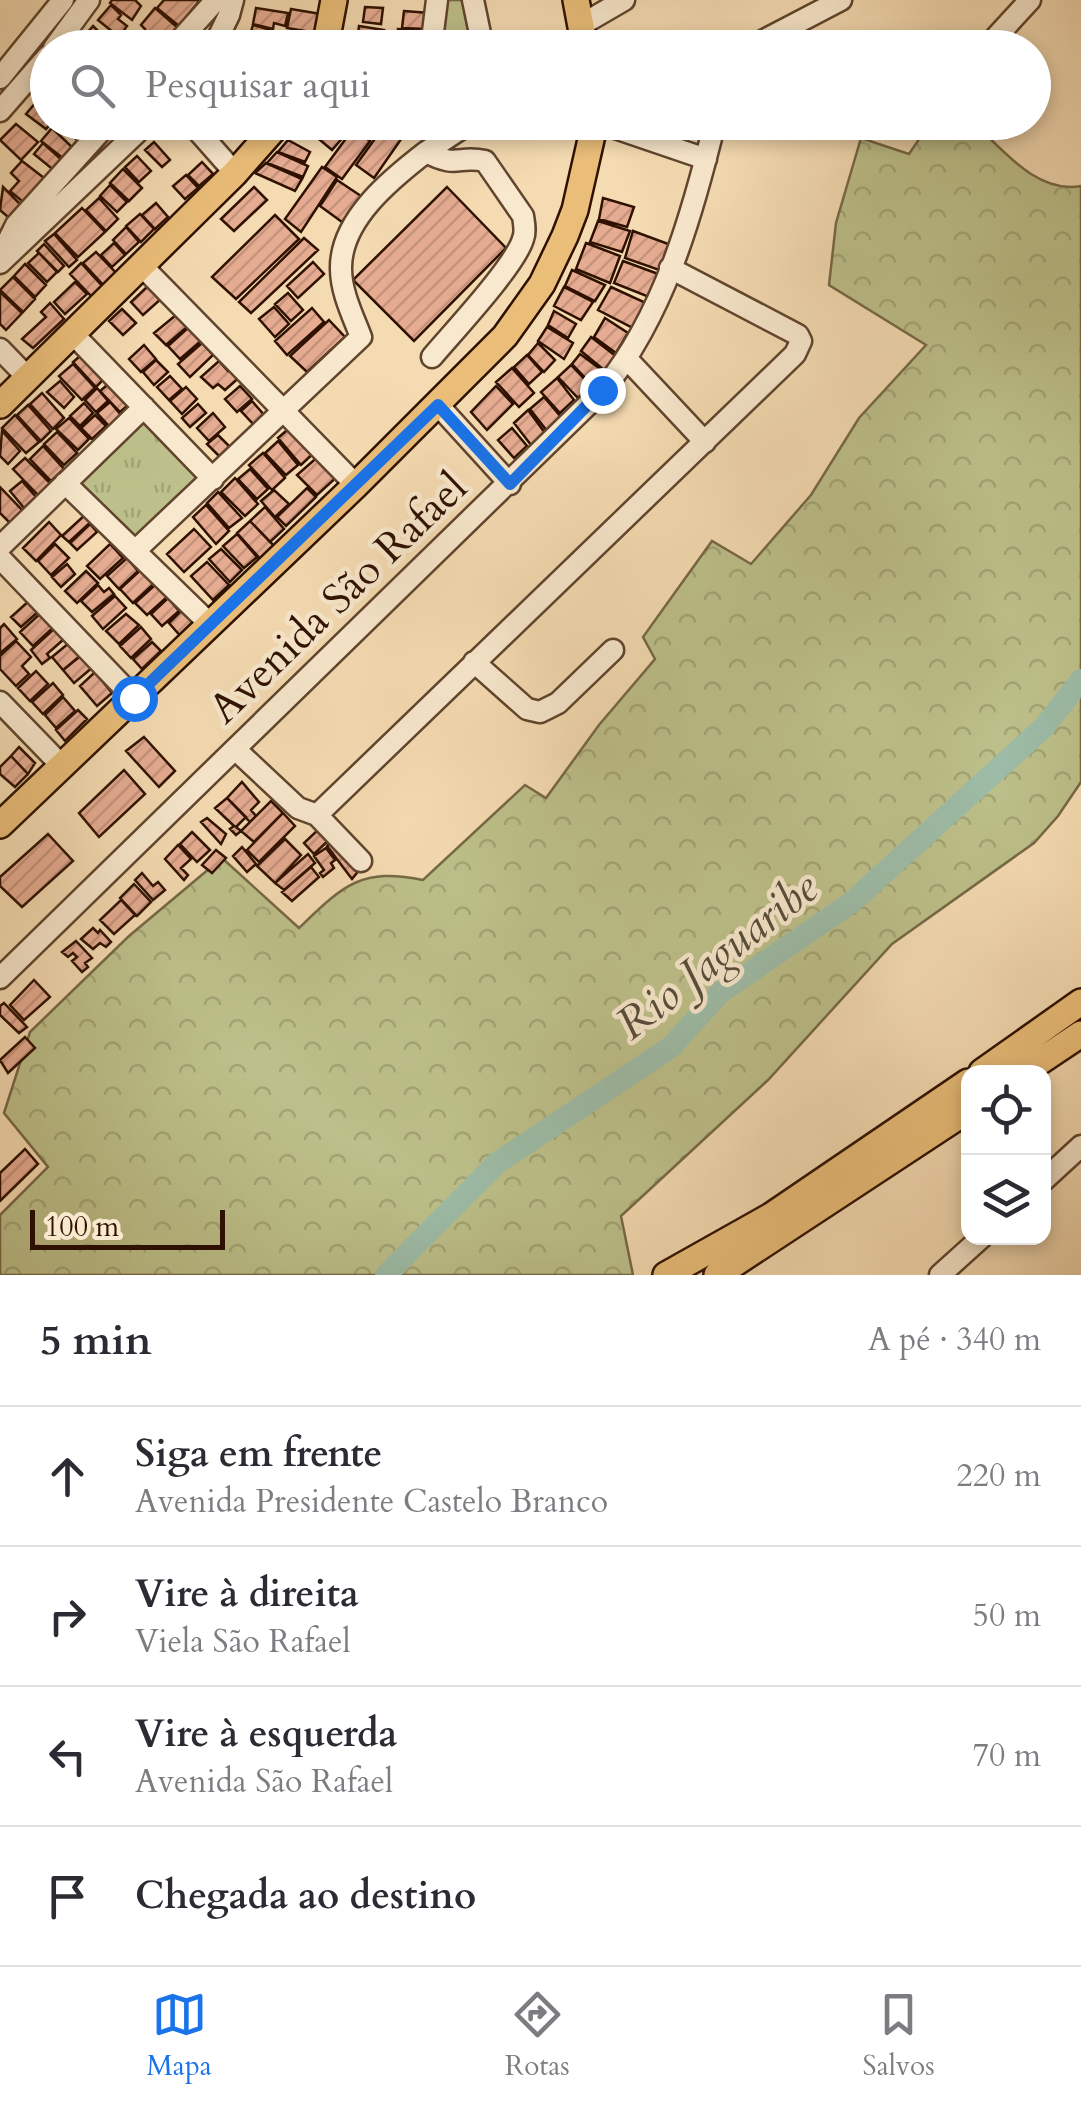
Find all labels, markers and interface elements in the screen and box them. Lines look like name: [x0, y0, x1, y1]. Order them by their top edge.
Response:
search box: [30, 30, 1051, 140]
icon: search: [65, 58, 120, 113]
text: Pesquisar aqui: [145, 59, 371, 111]
route end: [580, 368, 626, 414]
street label: Avenida São Rafael: [196, 460, 480, 736]
route start: [112, 676, 158, 722]
water label: Rio Jaguaribe: [604, 858, 831, 1054]
map controls: [961, 1065, 1051, 1245]
button: locate: [961, 1065, 1051, 1155]
button: layers: [961, 1155, 1051, 1245]
scale bar: [30, 1205, 225, 1250]
text: 100 m: [45, 1208, 119, 1246]
text: 5 min: [40, 1312, 152, 1369]
text: A pé · 340 m: [868, 1318, 1041, 1362]
text: Siga em frente: [135, 1428, 382, 1480]
icon: ahead: [40, 1449, 95, 1504]
text: 220 m: [956, 1454, 1041, 1498]
text: Avenida Presidente Castelo Branco: [135, 1480, 608, 1524]
text: Vire à direita: [135, 1568, 359, 1620]
icon: right: [40, 1589, 95, 1644]
text: 50 m: [973, 1594, 1041, 1638]
text: Viela São Rafael: [135, 1620, 351, 1664]
text: Vire à esquerda: [135, 1708, 397, 1760]
icon: left: [40, 1729, 95, 1784]
text: 70 m: [973, 1734, 1041, 1778]
text: Avenida São Rafael: [135, 1760, 393, 1804]
icon: arrive: [40, 1869, 95, 1924]
text: Chegada ao destino: [135, 1870, 476, 1922]
tab: Mapa: [146, 1987, 212, 2085]
tab: Rotas: [505, 1987, 570, 2085]
tab: Salvos: [863, 1987, 935, 2085]

